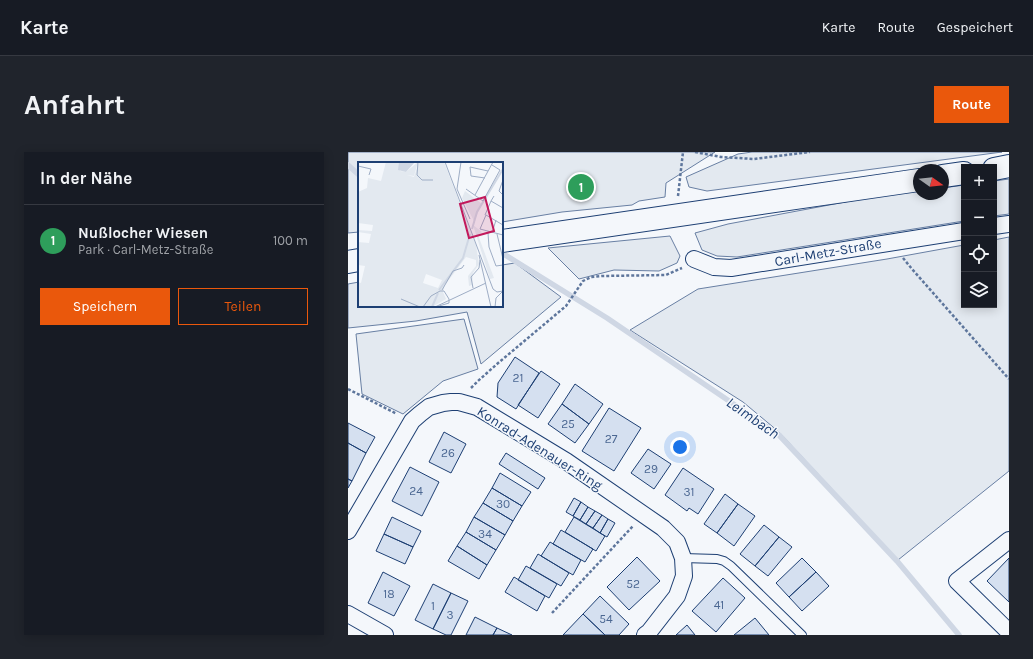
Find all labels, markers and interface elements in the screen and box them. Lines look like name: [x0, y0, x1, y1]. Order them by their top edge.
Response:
text: Karte: [20, 17, 69, 39]
text: Karte: [822, 19, 856, 36]
text: Route: [878, 19, 915, 36]
text: Gespeichert: [937, 19, 1013, 36]
button: Route: [934, 86, 1009, 123]
text: Anfahrt: [24, 88, 125, 121]
inset map: [358, 162, 503, 307]
north arrow: [913, 164, 949, 200]
map controls: [961, 164, 997, 308]
button: +: [961, 164, 997, 200]
text: In der Nähe: [40, 168, 132, 188]
pin: 1: [568, 172, 594, 202]
button: −: [961, 200, 997, 236]
text: Nußlocher Wiesen: [78, 224, 208, 242]
text: 1: [51, 233, 55, 248]
text: 100 m: [273, 233, 308, 248]
street label: Carl-Metz-Straße: [773, 235, 883, 270]
button: locate: [961, 236, 997, 272]
text: Park · Carl-Metz-Straße: [78, 242, 213, 257]
button: layers: [961, 272, 997, 308]
button: Speichern: [40, 288, 170, 325]
button: Teilen: [178, 288, 308, 325]
house number: 21: [513, 371, 523, 385]
water label: Leimbach: [723, 393, 783, 443]
street label: Konrad-Adenauer-Ring: [474, 403, 606, 494]
house number: 25: [561, 417, 575, 431]
house number: 27: [605, 432, 618, 446]
your location: [670, 437, 690, 457]
house number: 26: [441, 446, 455, 460]
house number: 29: [644, 462, 658, 476]
house number: 24: [409, 484, 423, 498]
house number: 31: [683, 485, 695, 499]
house number: 30: [496, 497, 510, 511]
house number: 34: [478, 527, 492, 541]
house number: 52: [626, 577, 640, 591]
house number: 18: [383, 587, 395, 601]
house number: 41: [714, 598, 724, 612]
house number: 1: [431, 599, 435, 613]
house number: 3: [446, 608, 454, 622]
house number: 54: [599, 612, 613, 626]

